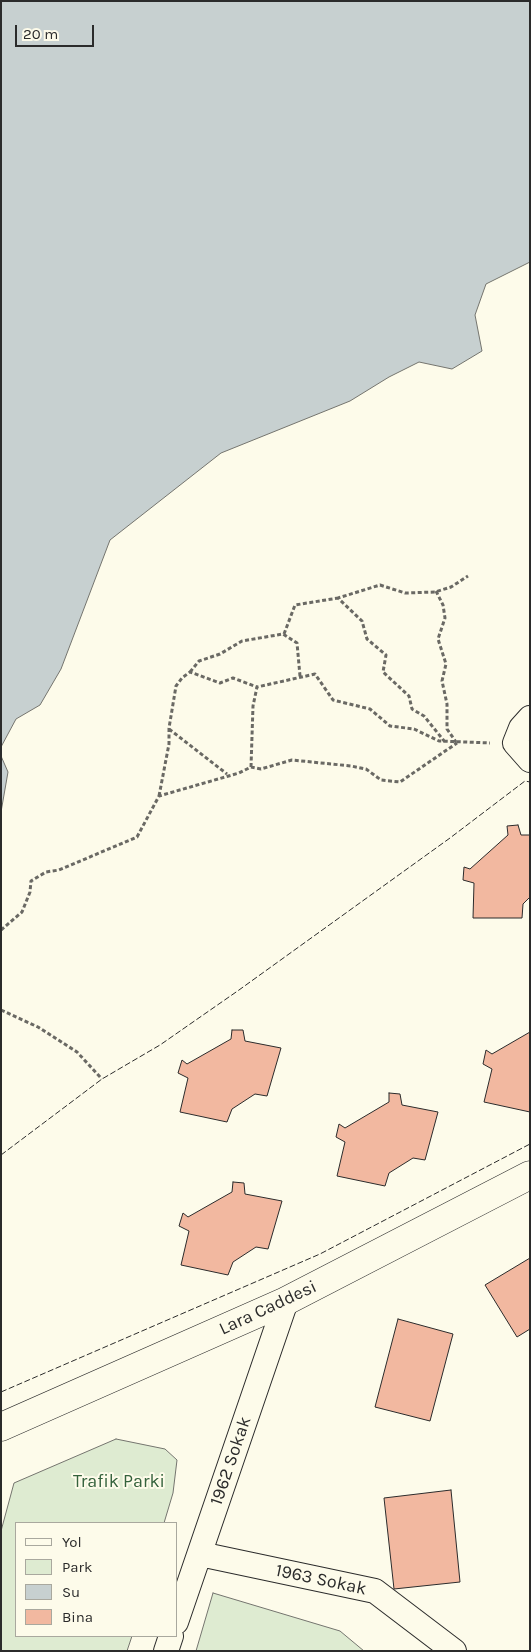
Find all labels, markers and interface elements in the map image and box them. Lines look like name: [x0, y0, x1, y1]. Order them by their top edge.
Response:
scale bar: [18, 15, 96, 47]
text: 20 m: [23, 25, 58, 43]
street label: Lara Caddesi: [216, 1276, 320, 1340]
street label: 1962 Sokak: [206, 1414, 256, 1508]
park label: Trafik Parki: [73, 1471, 165, 1493]
legend: [15, 1522, 178, 1637]
text: Yol: [62, 1533, 82, 1551]
text: Park: [62, 1558, 92, 1576]
street label: 1963 Sokak: [274, 1560, 368, 1600]
text: Su: [62, 1583, 80, 1601]
text: Bina: [62, 1608, 93, 1626]

